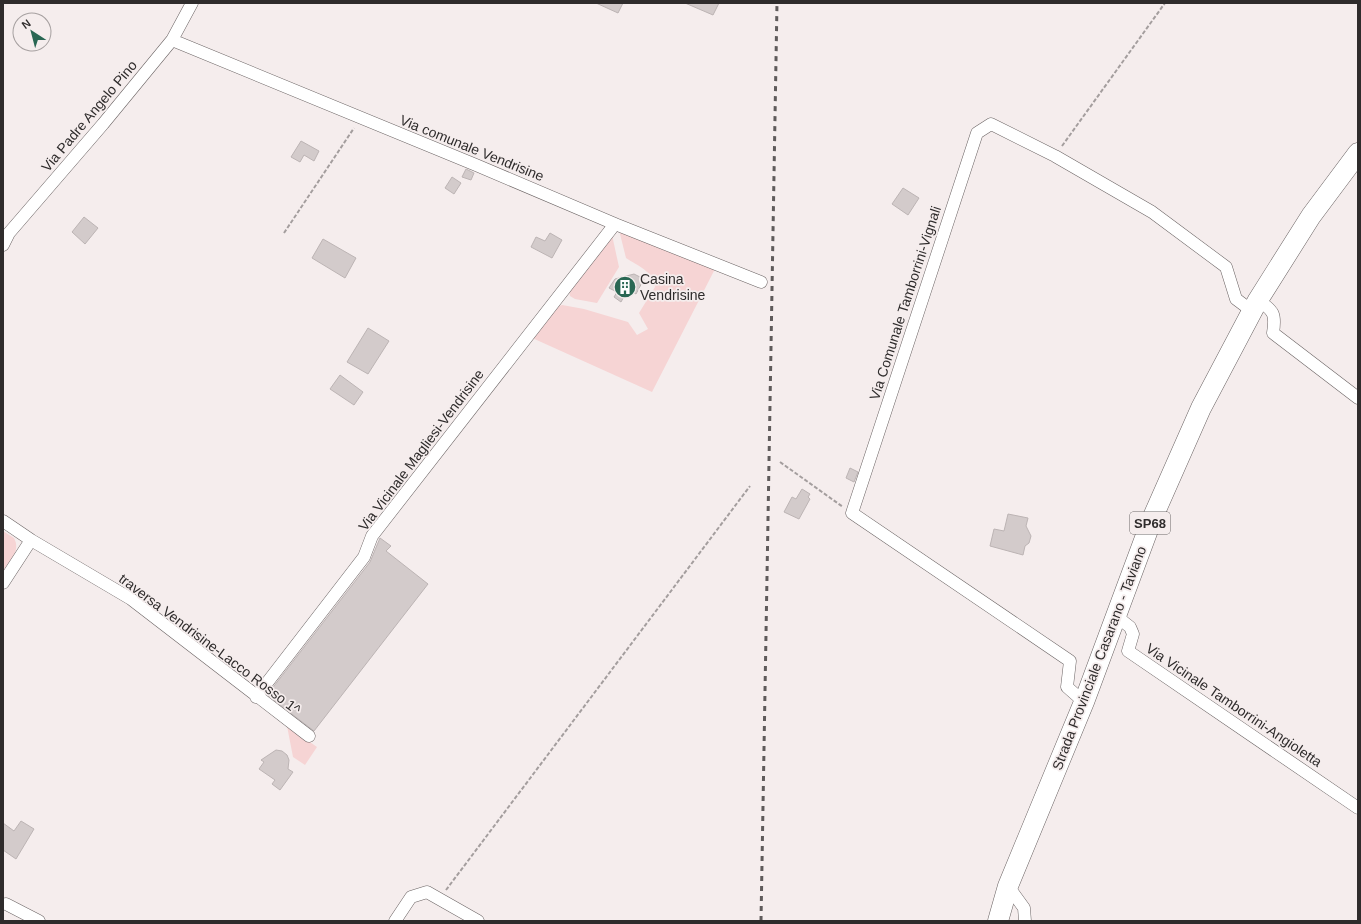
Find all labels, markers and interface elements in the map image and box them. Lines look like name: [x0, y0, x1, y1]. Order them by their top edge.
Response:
north arrow: [12, 12, 52, 52]
text: N: [19, 17, 33, 31]
street label: Via Padre Angelo Pino: [38, 57, 140, 175]
street label: Via comunale Vendrisine: [398, 112, 547, 184]
street label: Via Comunale Tamborrini-Vignali: [866, 204, 944, 402]
place label: Casina Vendrisine: [640, 271, 706, 303]
building icon: Casina Vendrisine: [612, 274, 638, 300]
street label: Via Vicinale Magliesi-Vendrisine: [355, 366, 487, 534]
road number: SP68: [1130, 512, 1170, 534]
street label: Strada Provinciale Casarano - Taviano: [1049, 544, 1149, 772]
street label: traversa Vendrisine-Lacco Rosso 1^: [116, 570, 304, 718]
street label: Via Vicinale Tamborrini-Angioletta: [1143, 640, 1325, 770]

